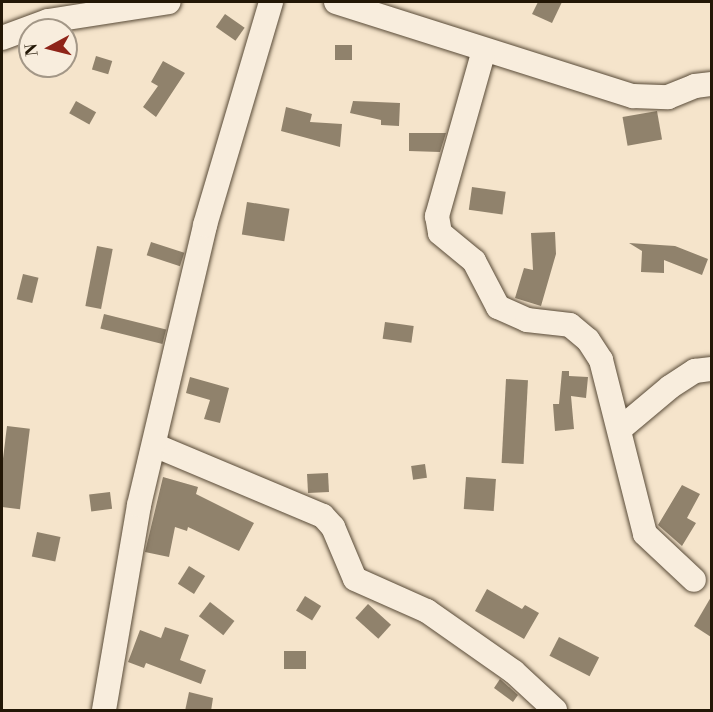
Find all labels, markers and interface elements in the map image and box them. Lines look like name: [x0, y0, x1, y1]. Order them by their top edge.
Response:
north arrow: [18, 18, 78, 78]
text: N: [21, 42, 43, 57]

